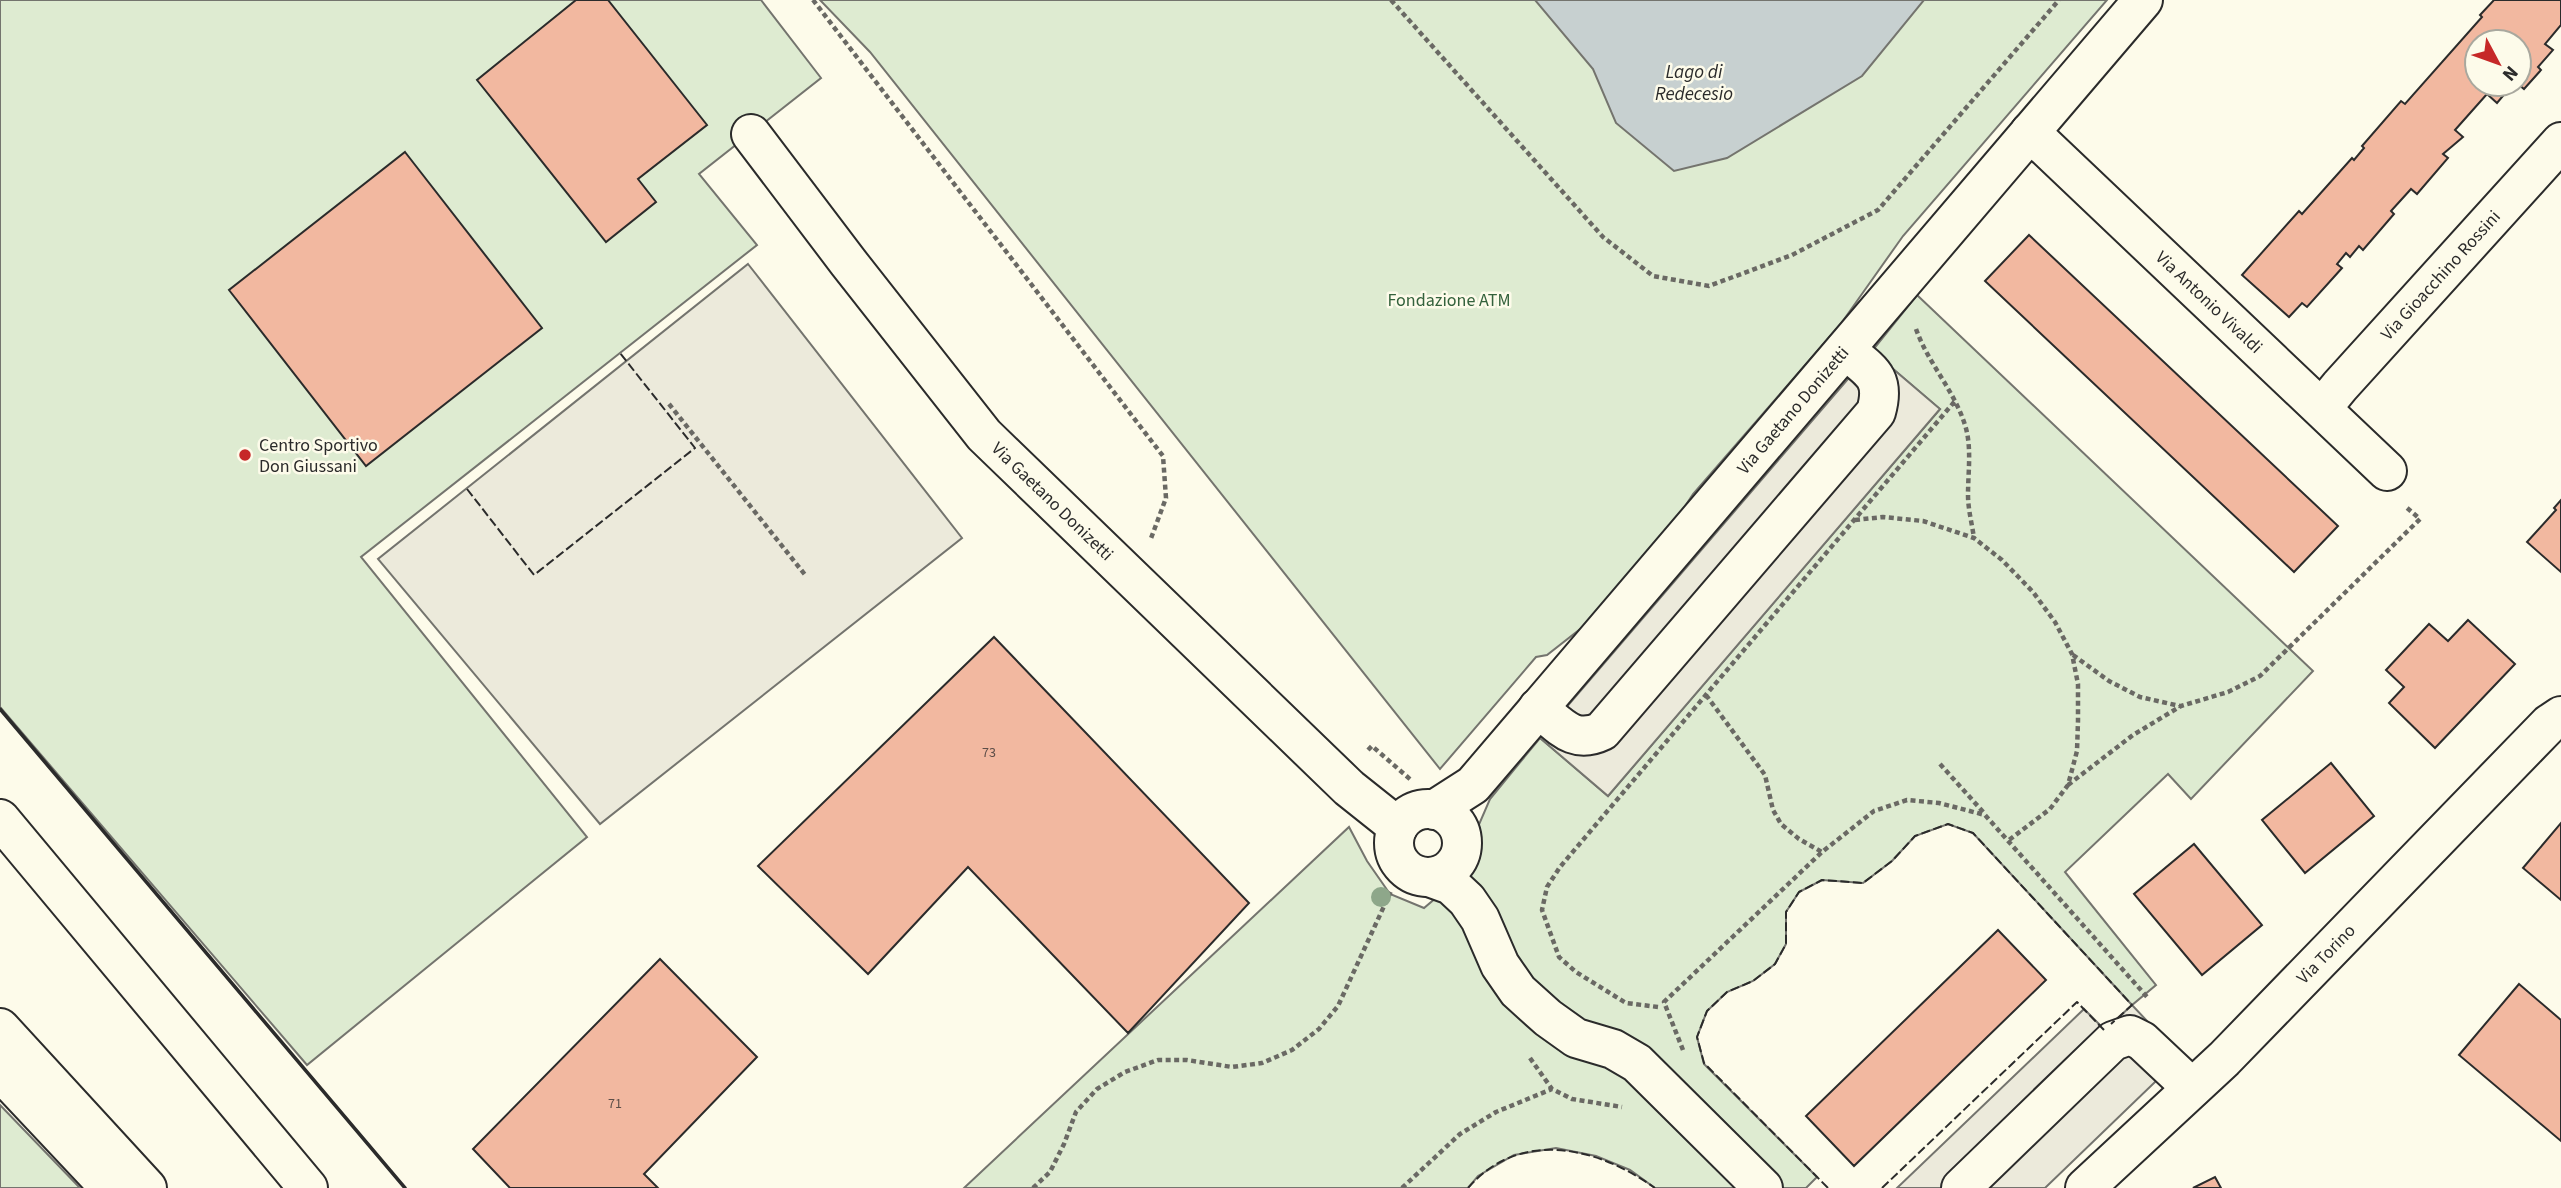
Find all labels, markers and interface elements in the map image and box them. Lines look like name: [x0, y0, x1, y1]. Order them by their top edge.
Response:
north arrow: [2463, 28, 2533, 98]
water label: Lago di Redecesio: [1655, 59, 1733, 108]
text: N: [2495, 60, 2524, 87]
street label: Via Gioacchino Rossini: [2375, 205, 2506, 346]
street label: Via Antonio Vivaldi: [2150, 245, 2268, 359]
park label: Fondazione ATM: [1387, 288, 1511, 313]
street label: Via Gaetano Donizetti: [1731, 341, 1855, 480]
place label: Centro Sportivo Don Giussani: [259, 433, 378, 479]
street label: Via Gaetano Donizetti: [986, 437, 1119, 567]
marker: Centro Sportivo Don Giussani: [237, 447, 253, 463]
house number: 73: [982, 743, 996, 763]
street label: Via Torino: [2291, 919, 2361, 990]
house number: 71: [608, 1094, 622, 1114]

